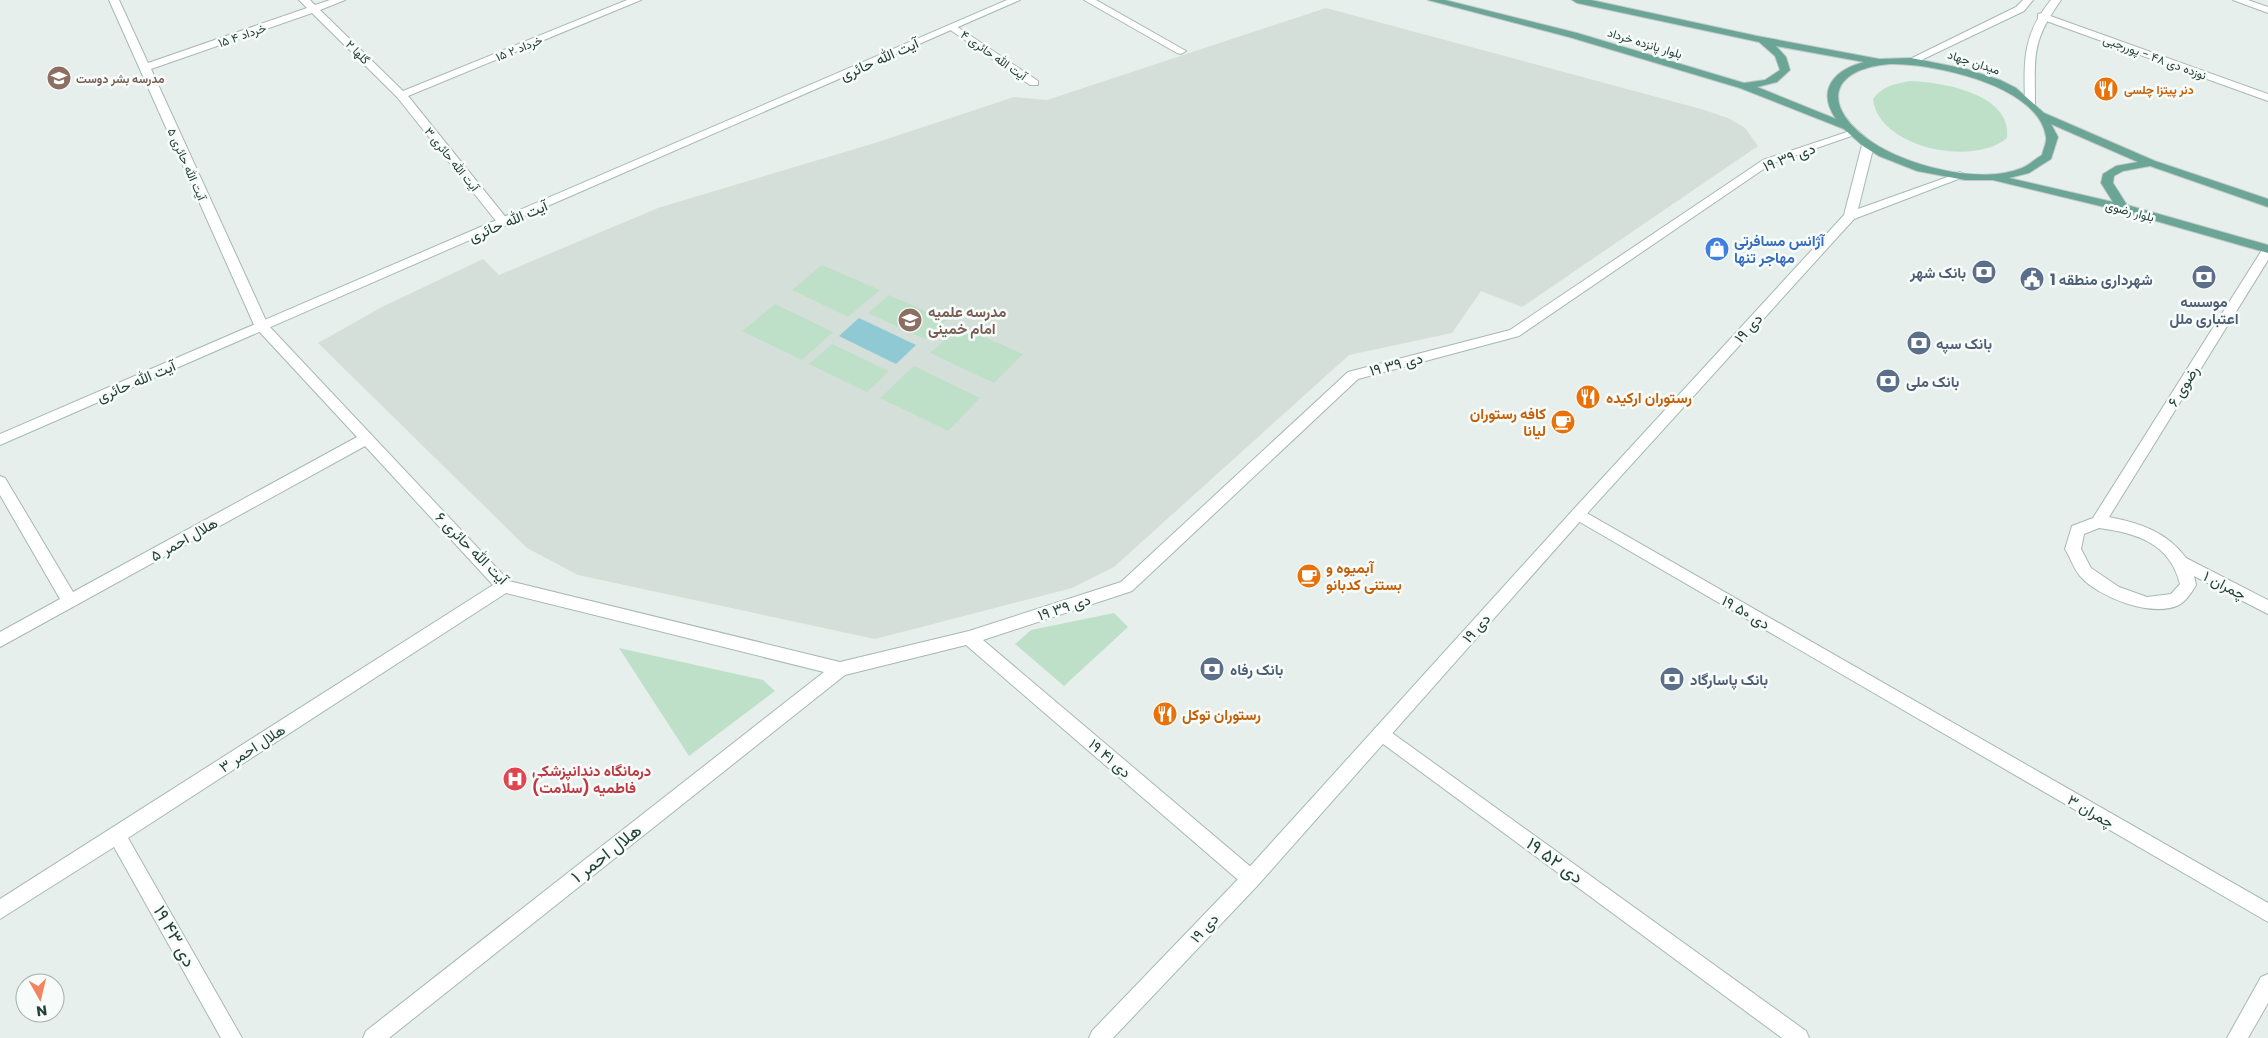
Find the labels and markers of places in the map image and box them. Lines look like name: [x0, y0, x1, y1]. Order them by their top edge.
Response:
school or university icon: مدرسه بشر دوست: [46, 65, 72, 91]
place label: مدرسه بشر دوست: [76, 70, 165, 87]
restaurant icon: دنر پیتزا چلسی: [2093, 76, 2119, 102]
place label: دنر پیتزا چلسی: [2124, 81, 2194, 98]
place label: آژانس مسافرتی مهاجر تنها: [1734, 230, 1826, 268]
shop icon: آژانس مسافرتی مهاجر تنها: [1704, 236, 1730, 262]
bank icon: بانک شهر: [1971, 259, 1997, 285]
place label: بانک شهر: [1909, 262, 1966, 283]
bank icon: موسسه اعتباری ملل: [2191, 264, 2217, 290]
public building icon: شهرداری منطقه 1: [2019, 266, 2045, 292]
place label: شهرداری منطقه 1: [2050, 269, 2153, 290]
place label: موسسه اعتباری ملل: [2169, 291, 2239, 329]
place label: مدرسه علمیه امام خمینی: [928, 301, 1006, 339]
school or university icon: مدرسه علمیه امام خمینی: [897, 307, 923, 333]
bank icon: بانک سپه: [1906, 330, 1932, 356]
place label: بانک سپه: [1936, 333, 1992, 354]
bank icon: بانک ملی: [1875, 368, 1901, 394]
place label: بانک ملی: [1906, 371, 1959, 392]
restaurant icon: رستوران ارکیده: [1575, 384, 1601, 410]
place label: رستوران ارکیده: [1606, 387, 1692, 408]
place label: کافه رستوران لیانا: [1470, 403, 1546, 441]
cafe icon: کافه رستوران لیانا: [1550, 409, 1576, 435]
place label: آبمیوه و بستنی کدبانو: [1326, 557, 1402, 595]
cafe icon: آبمیوه و بستنی کدبانو: [1296, 563, 1322, 589]
bank icon: بانک رفاه: [1199, 656, 1225, 682]
place label: بانک رفاه: [1230, 659, 1283, 680]
bank icon: بانک پاسارگاد: [1659, 666, 1685, 692]
place label: بانک پاسارگاد: [1690, 669, 1768, 690]
restaurant icon: رستوران توکل: [1152, 701, 1178, 727]
place label: رستوران توکل: [1182, 704, 1261, 725]
place label: درمانگاه دندانپزشکی فاطمیه (سلامت): [532, 760, 651, 798]
hospital icon: درمانگاه دندانپزشکی فاطمیه (سلامت): [502, 766, 528, 792]

